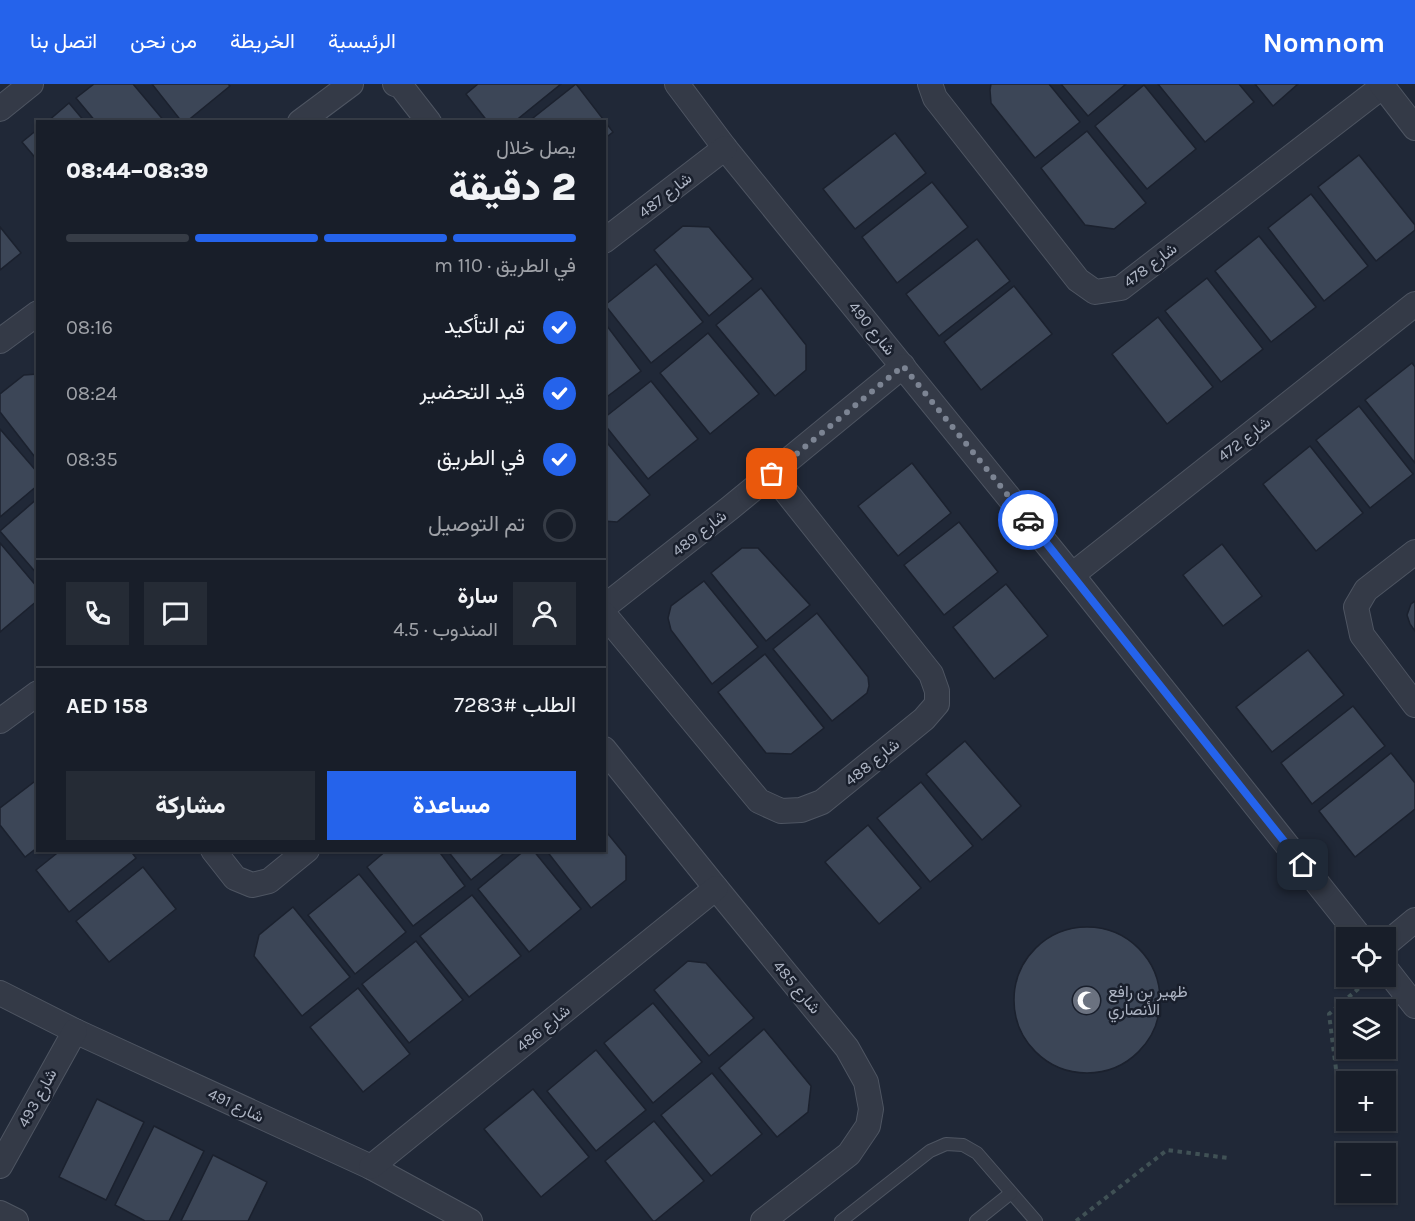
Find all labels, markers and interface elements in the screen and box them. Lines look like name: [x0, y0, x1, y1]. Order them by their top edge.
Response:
text: Nomnom: [1263, 26, 1385, 59]
text: اتصل بنا: [30, 29, 97, 53]
text: من نحن: [130, 29, 197, 53]
text: الخريطة: [230, 29, 295, 53]
text: الرئيسية: [328, 29, 396, 53]
text: يصل خلال: [496, 136, 576, 159]
text: 08:39–08:44: [66, 158, 208, 184]
text: 2 دقيقة: [448, 164, 576, 210]
street label: شارع 487: [635, 168, 697, 223]
street label: شارع 478: [1119, 239, 1182, 293]
text: في الطريق · 110 m: [434, 254, 576, 277]
street label: شارع 490: [843, 297, 899, 360]
icon: check: [543, 311, 576, 344]
text: تم التأكيد: [444, 313, 525, 339]
text: 08:16: [66, 316, 113, 339]
icon: check: [543, 377, 576, 410]
text: قيد التحضير: [420, 379, 525, 405]
text: 08:24: [66, 382, 118, 405]
street label: شارع 472: [1214, 413, 1275, 467]
icon: check: [543, 443, 576, 476]
text: في الطريق: [437, 445, 525, 471]
text: 08:35: [66, 448, 118, 471]
pin: [746, 448, 797, 499]
icon: bag: [755, 457, 788, 490]
courier: [998, 490, 1058, 550]
icon: car: [1012, 504, 1045, 537]
street label: شارع 489: [668, 506, 731, 562]
text: تم التوصيل: [428, 511, 525, 537]
button: phone: [66, 582, 129, 645]
button: chat: [144, 582, 207, 645]
button: person: [513, 582, 576, 645]
text: سارة: [457, 583, 498, 609]
text: المندوب · 4.5: [393, 618, 498, 641]
text: الطلب #7283: [454, 692, 576, 718]
text: AED 158: [66, 693, 148, 719]
street label: شارع 488: [841, 734, 904, 791]
button: مشاركة: [66, 771, 315, 840]
button: مساعدة: [327, 771, 576, 840]
pin: [1277, 839, 1328, 890]
icon: home: [1286, 848, 1319, 881]
map controls: [1336, 927, 1396, 1203]
button: locate: [1336, 927, 1396, 987]
street label: شارع 485: [768, 956, 825, 1019]
place label: ظهير بن رافع الأنصاري: [1108, 982, 1188, 1023]
mosque icon: ظهير بن رافع الأنصاري: [1071, 984, 1103, 1016]
button: layers: [1336, 999, 1396, 1059]
street label: شارع 486: [512, 1001, 575, 1057]
street label: شارع 493: [13, 1066, 62, 1131]
button: +: [1336, 1071, 1396, 1131]
street label: شارع 491: [204, 1084, 267, 1128]
button: −: [1336, 1143, 1396, 1203]

